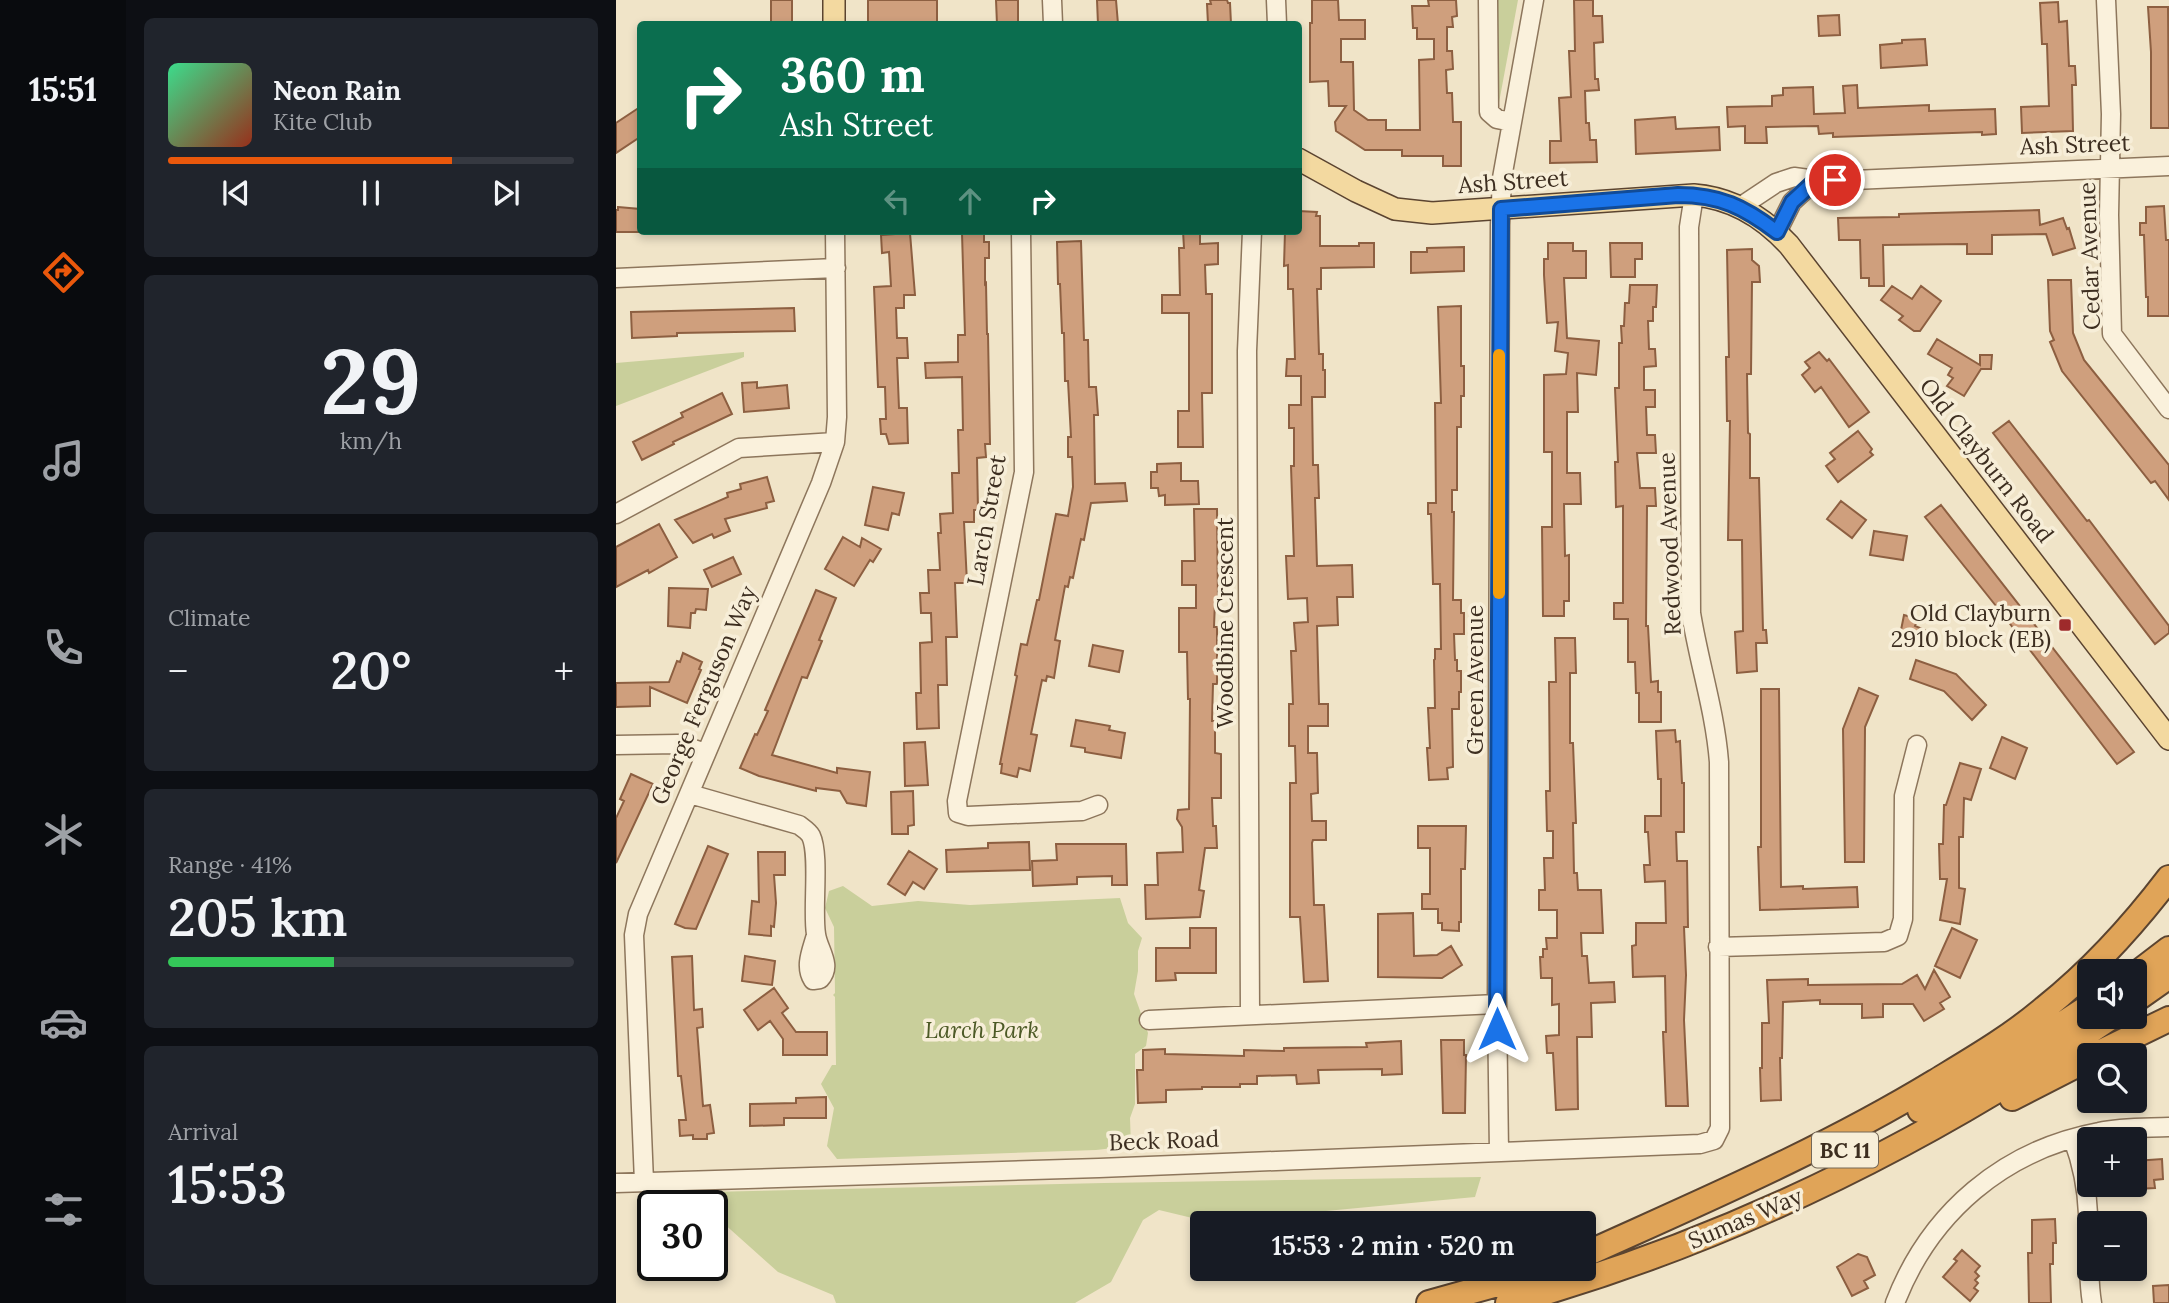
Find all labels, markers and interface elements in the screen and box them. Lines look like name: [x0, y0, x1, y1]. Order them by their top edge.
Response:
text: 360 m: [780, 43, 925, 105]
icon: right: [665, 49, 756, 140]
text: 15:51: [29, 69, 97, 110]
text: Neon Rain: [273, 74, 401, 107]
text: Ash Street: [780, 104, 933, 145]
text: Kite Club: [273, 107, 372, 136]
street label: Ash Street: [2018, 128, 2131, 160]
pin: [1805, 150, 1865, 210]
icon: arrive: [1816, 161, 1854, 199]
street label: Ash Street: [1456, 163, 1569, 199]
icon: previous: [217, 174, 255, 212]
icon: pause: [352, 174, 390, 212]
icon: next: [487, 174, 525, 212]
street label: Cedar Avenue: [2072, 181, 2106, 331]
icon: left: [878, 182, 916, 220]
icon: ahead: [951, 182, 989, 220]
icon: right: [1024, 182, 1062, 220]
icon: directions: [39, 248, 88, 297]
text: 29: [321, 322, 421, 439]
street label: Old Clayburn Road: [1914, 372, 2060, 548]
text: km/h: [340, 426, 402, 455]
icon: music: [39, 436, 88, 485]
street label: Larch Street: [960, 452, 1012, 588]
street label: Redwood Avenue: [1651, 452, 1687, 636]
street label: Woodbine Crescent: [1210, 517, 1239, 729]
street label: George Ferguson Way: [644, 580, 763, 809]
place label: Old Clayburn 2910 block (EB): [1891, 598, 2051, 654]
text: Climate: [168, 603, 250, 632]
street label: Green Avenue: [1460, 605, 1489, 755]
marker: Old Clayburn 2910 block (EB): [2057, 617, 2073, 633]
icon: phone: [39, 623, 88, 672]
text: 20°: [331, 637, 411, 703]
text: −: [168, 647, 188, 695]
text: +: [554, 647, 574, 695]
icon: climate: [39, 810, 88, 859]
text: Range · 41%: [168, 850, 292, 879]
text: 205 km: [168, 884, 348, 950]
map controls: [2077, 959, 2147, 1281]
button: sound: [2077, 959, 2147, 1029]
position arrow: [1460, 992, 1534, 1066]
icon: car: [39, 998, 88, 1047]
park label: Larch Park: [925, 1015, 1039, 1044]
button: search: [2077, 1043, 2147, 1113]
text: Arrival: [168, 1117, 238, 1146]
street label: Beck Road: [1108, 1124, 1220, 1156]
button: +: [2077, 1127, 2147, 1197]
road number: BC 11: [1812, 1132, 1878, 1168]
text: 15:53: [168, 1151, 287, 1217]
street label: Sumas Way: [1683, 1181, 1807, 1255]
icon: filters: [39, 1185, 88, 1234]
speed limit sign: 30: [637, 1190, 728, 1281]
button: −: [2077, 1211, 2147, 1281]
text: 15:53 · 2 min · 520 m: [1272, 1229, 1514, 1262]

